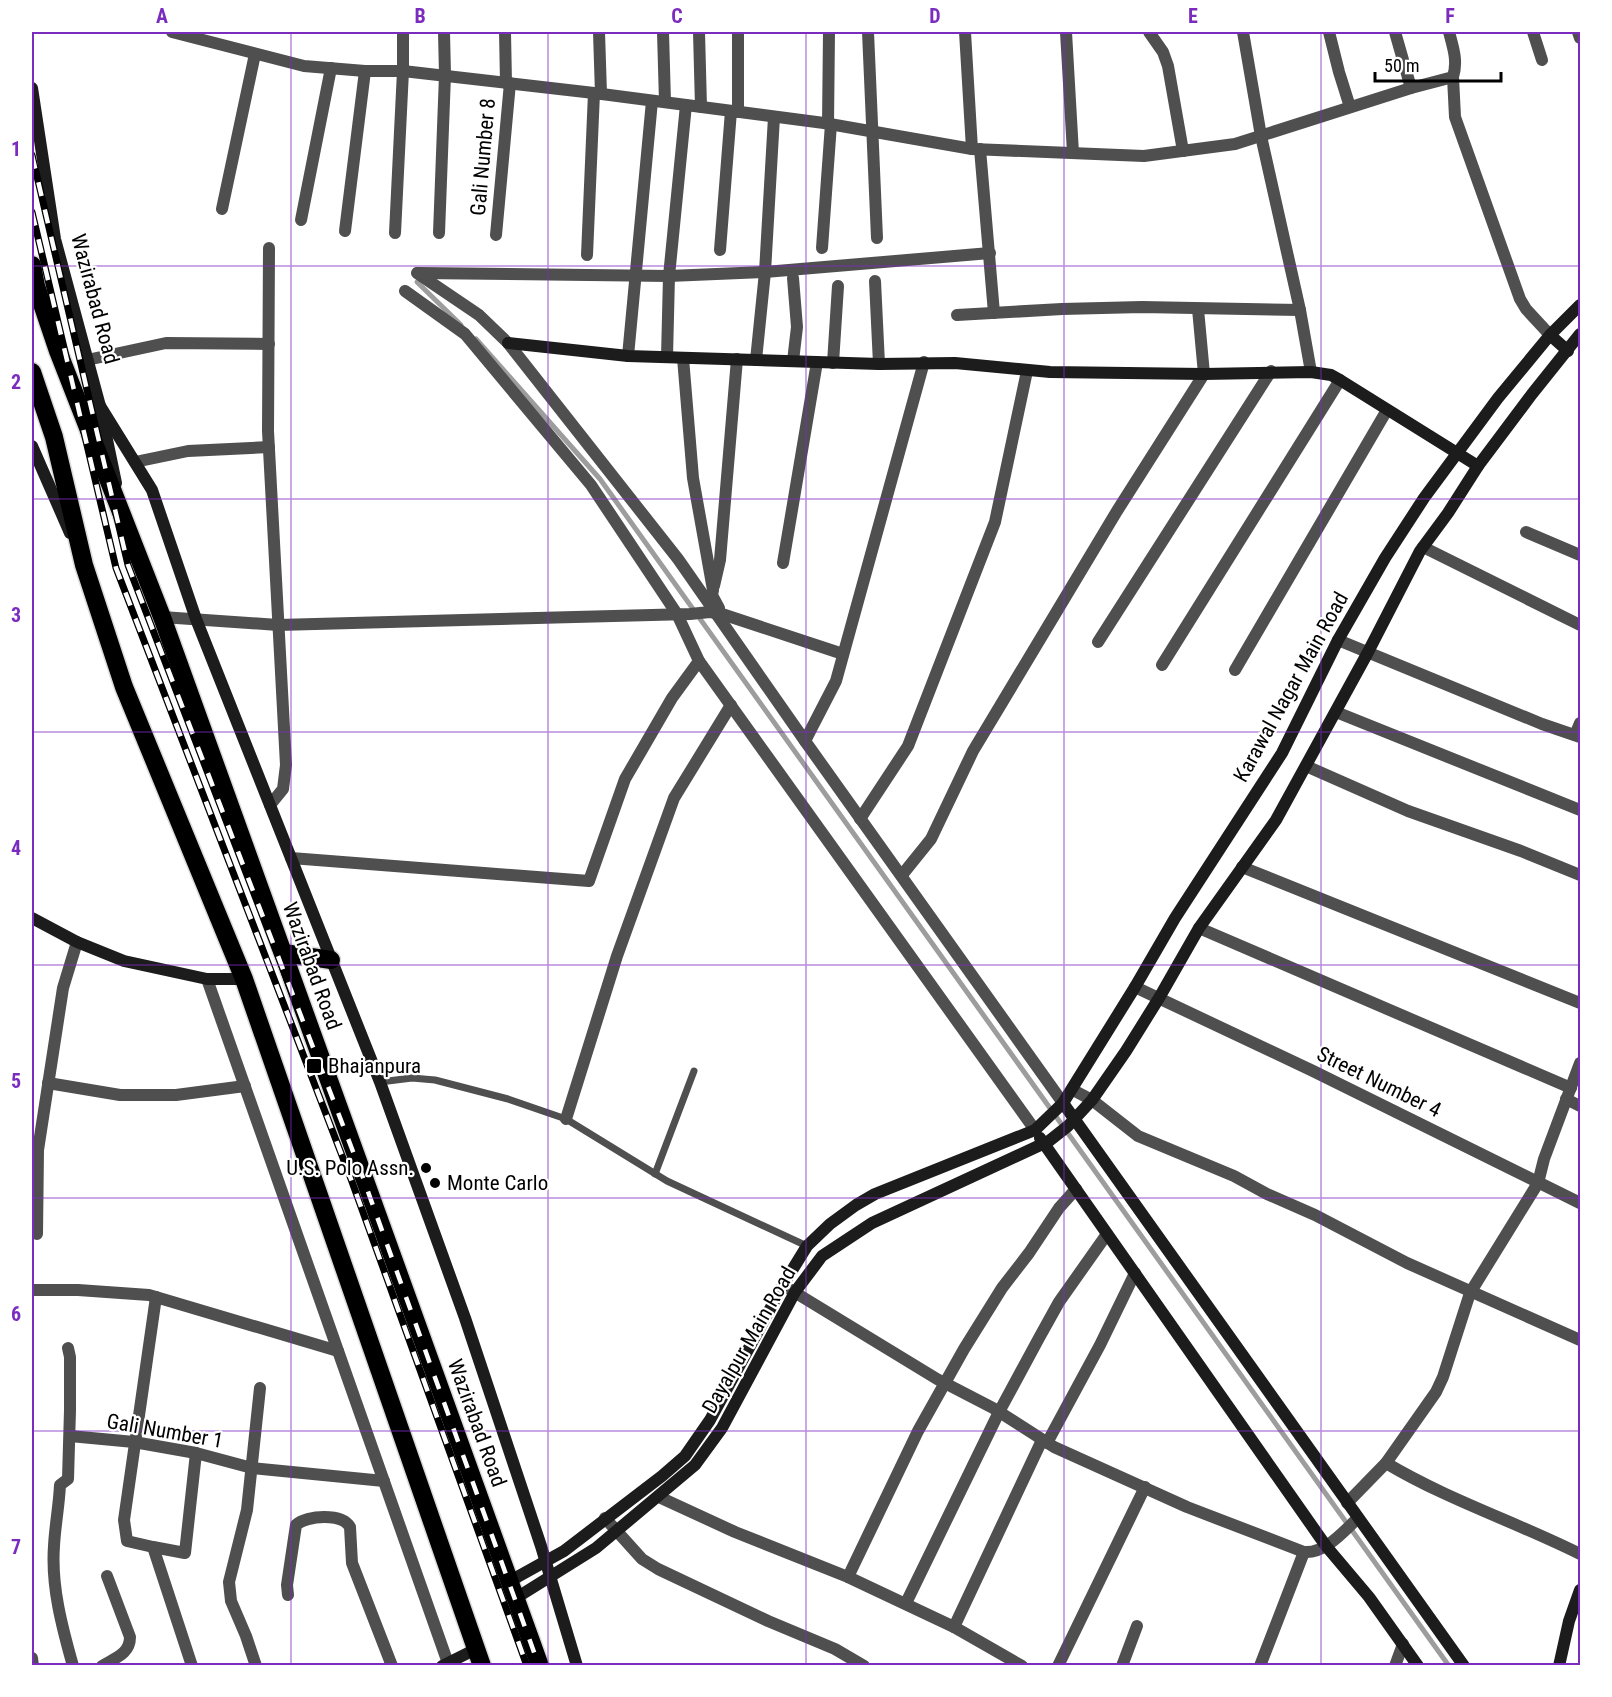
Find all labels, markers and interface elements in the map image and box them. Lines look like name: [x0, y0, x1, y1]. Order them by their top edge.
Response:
text: A: [156, 4, 168, 28]
text: B: [414, 4, 426, 28]
text: C: [671, 4, 683, 28]
text: D: [929, 4, 941, 28]
text: E: [1188, 4, 1198, 28]
text: F: [1445, 4, 1455, 28]
scale bar: [1375, 45, 1501, 83]
text: 50 m: [1384, 55, 1419, 76]
street label: Gali Number 8: [466, 97, 500, 217]
text: 1: [11, 137, 21, 161]
street label: Wazirabad Road: [66, 231, 124, 367]
text: 2: [11, 370, 21, 394]
street label: Karawal Nagar Main Road: [1229, 588, 1353, 786]
text: 3: [11, 603, 21, 627]
text: 4: [11, 836, 21, 860]
street label: Wazirabad Road: [278, 899, 346, 1033]
street label: Street Number 4: [1313, 1042, 1445, 1122]
place label: Bhajanpura: [328, 1054, 421, 1078]
marker: Bhajanpura: [305, 1057, 323, 1075]
text: 5: [11, 1069, 21, 1093]
place label: U.S. Polo Assn.: [286, 1156, 414, 1180]
marker: U.S. Polo Assn.: [419, 1161, 433, 1175]
place label: Monte Carlo: [447, 1171, 548, 1195]
marker: Monte Carlo: [428, 1176, 442, 1190]
street label: Dayalpur Main Road: [697, 1263, 801, 1417]
text: 6: [11, 1302, 21, 1326]
street label: Wazirabad Road: [443, 1356, 511, 1490]
street label: Gali Number 1: [105, 1409, 225, 1453]
text: 7: [11, 1535, 21, 1559]

